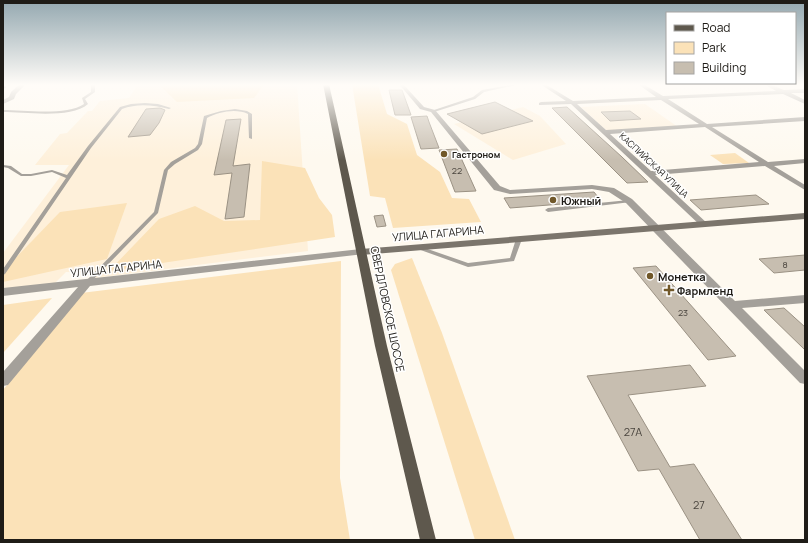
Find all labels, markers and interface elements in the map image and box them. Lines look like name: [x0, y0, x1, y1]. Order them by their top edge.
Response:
legend: [666, 12, 796, 84]
text: Road: [702, 19, 730, 36]
text: Park: [702, 39, 727, 56]
text: Building: [702, 59, 746, 76]
street label: КАСПИЙСКАЯ УЛИЦА: [617, 129, 692, 201]
place label: Гастроном: [452, 148, 500, 161]
marker: Гастроном: [439, 149, 449, 159]
house number: 22: [452, 164, 462, 177]
place label: Южный: [561, 193, 601, 208]
marker: Южный: [548, 195, 558, 205]
street label: УЛИЦА ГАГАРИНА: [391, 222, 485, 244]
street label: СВЕРДЛОВСКОЕ ШОССЕ: [367, 245, 409, 373]
street label: УЛИЦА ГАГАРИНА: [69, 256, 163, 280]
house number: 8: [782, 258, 788, 271]
place label: Монетка: [658, 269, 706, 284]
marker: Монетка: [645, 271, 655, 281]
place label: Фармленд: [677, 283, 733, 298]
marker: Фармленд: [664, 285, 674, 295]
house number: 23: [678, 306, 688, 319]
house number: 27А: [624, 424, 642, 439]
house number: 27: [693, 497, 705, 512]

